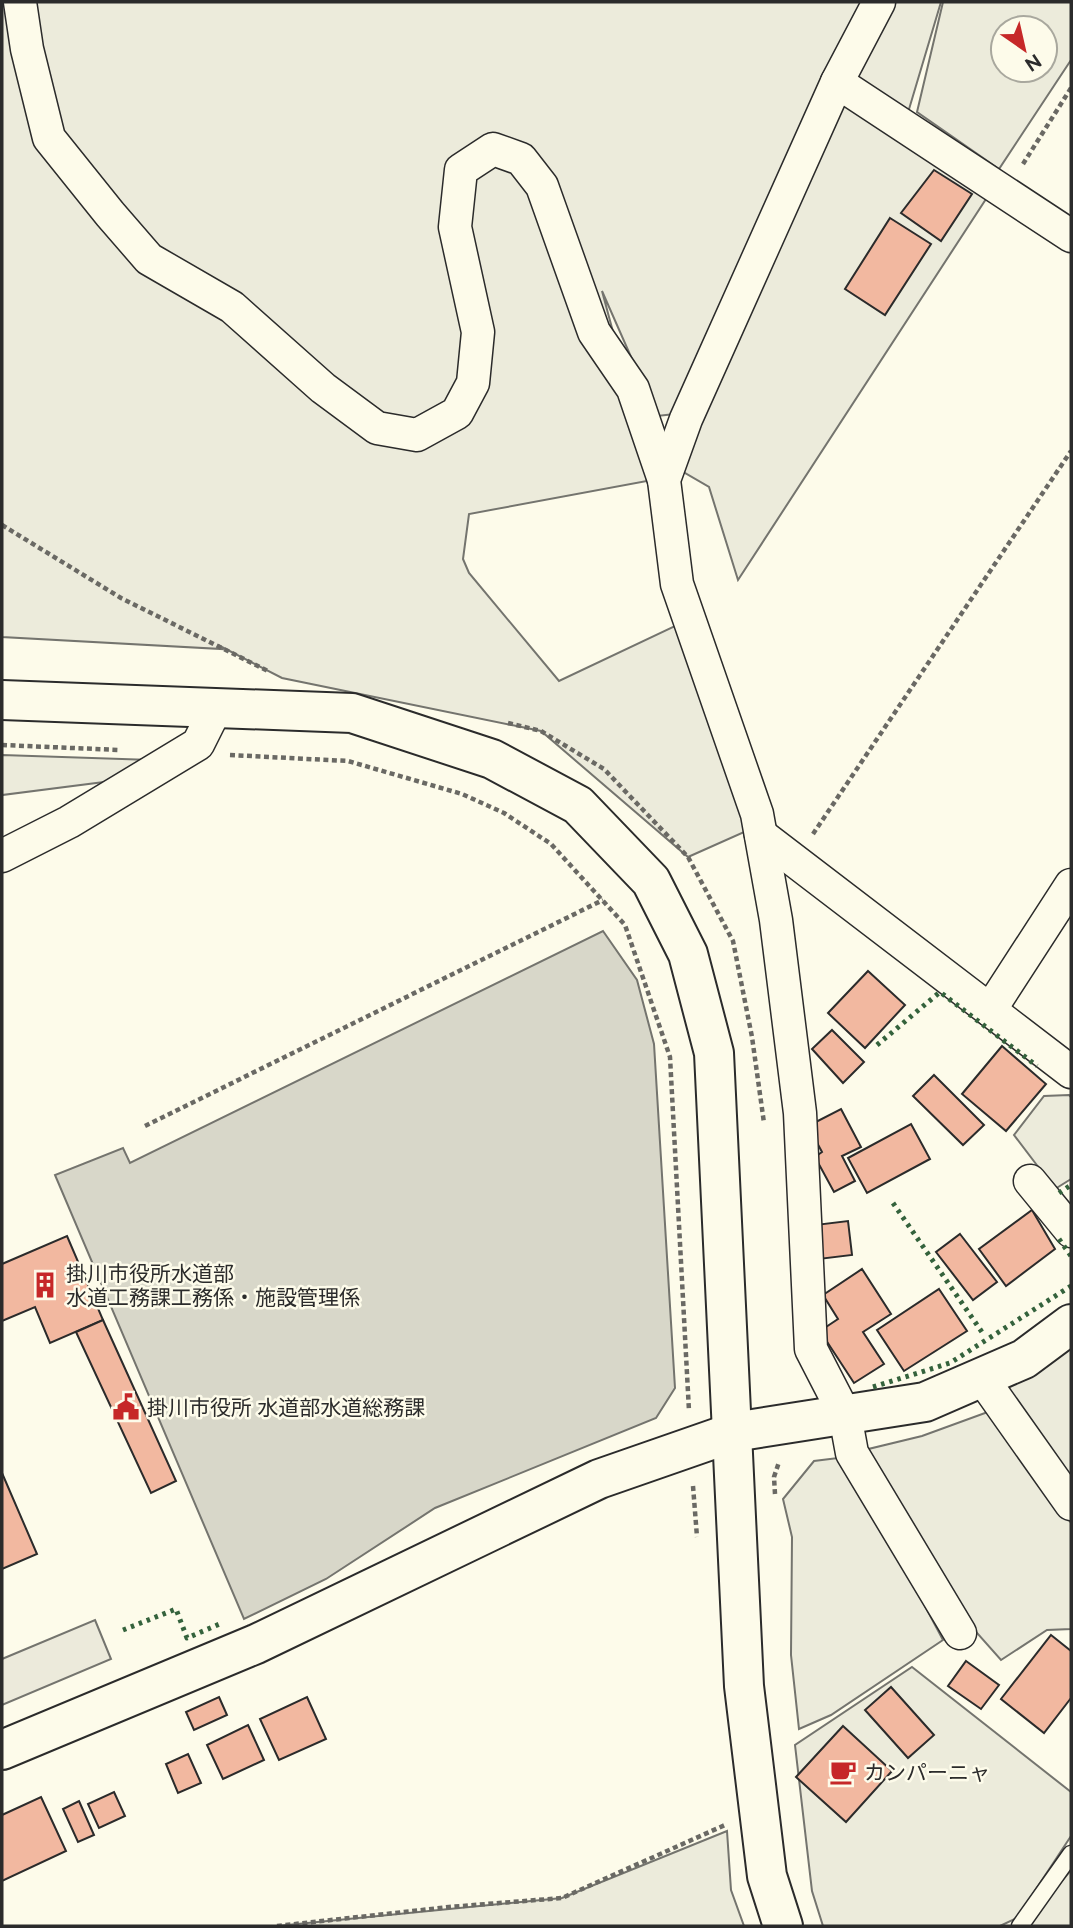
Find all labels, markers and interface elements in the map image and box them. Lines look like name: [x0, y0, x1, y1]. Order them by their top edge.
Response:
north arrow: [989, 14, 1059, 84]
text: N: [1021, 50, 1046, 76]
place label: 掛川市役所水道部 水道工務課工務係・施設管理係: [66, 1261, 360, 1310]
building icon: 掛川市役所水道部 水道工務課工務係・施設管理係: [30, 1270, 60, 1300]
public building icon: 掛川市役所 水道部水道総務課: [111, 1392, 141, 1422]
place label: 掛川市役所 水道部水道総務課: [147, 1395, 425, 1420]
cafe icon: カンパーニャ: [828, 1757, 858, 1787]
place label: カンパーニャ: [864, 1760, 990, 1785]

